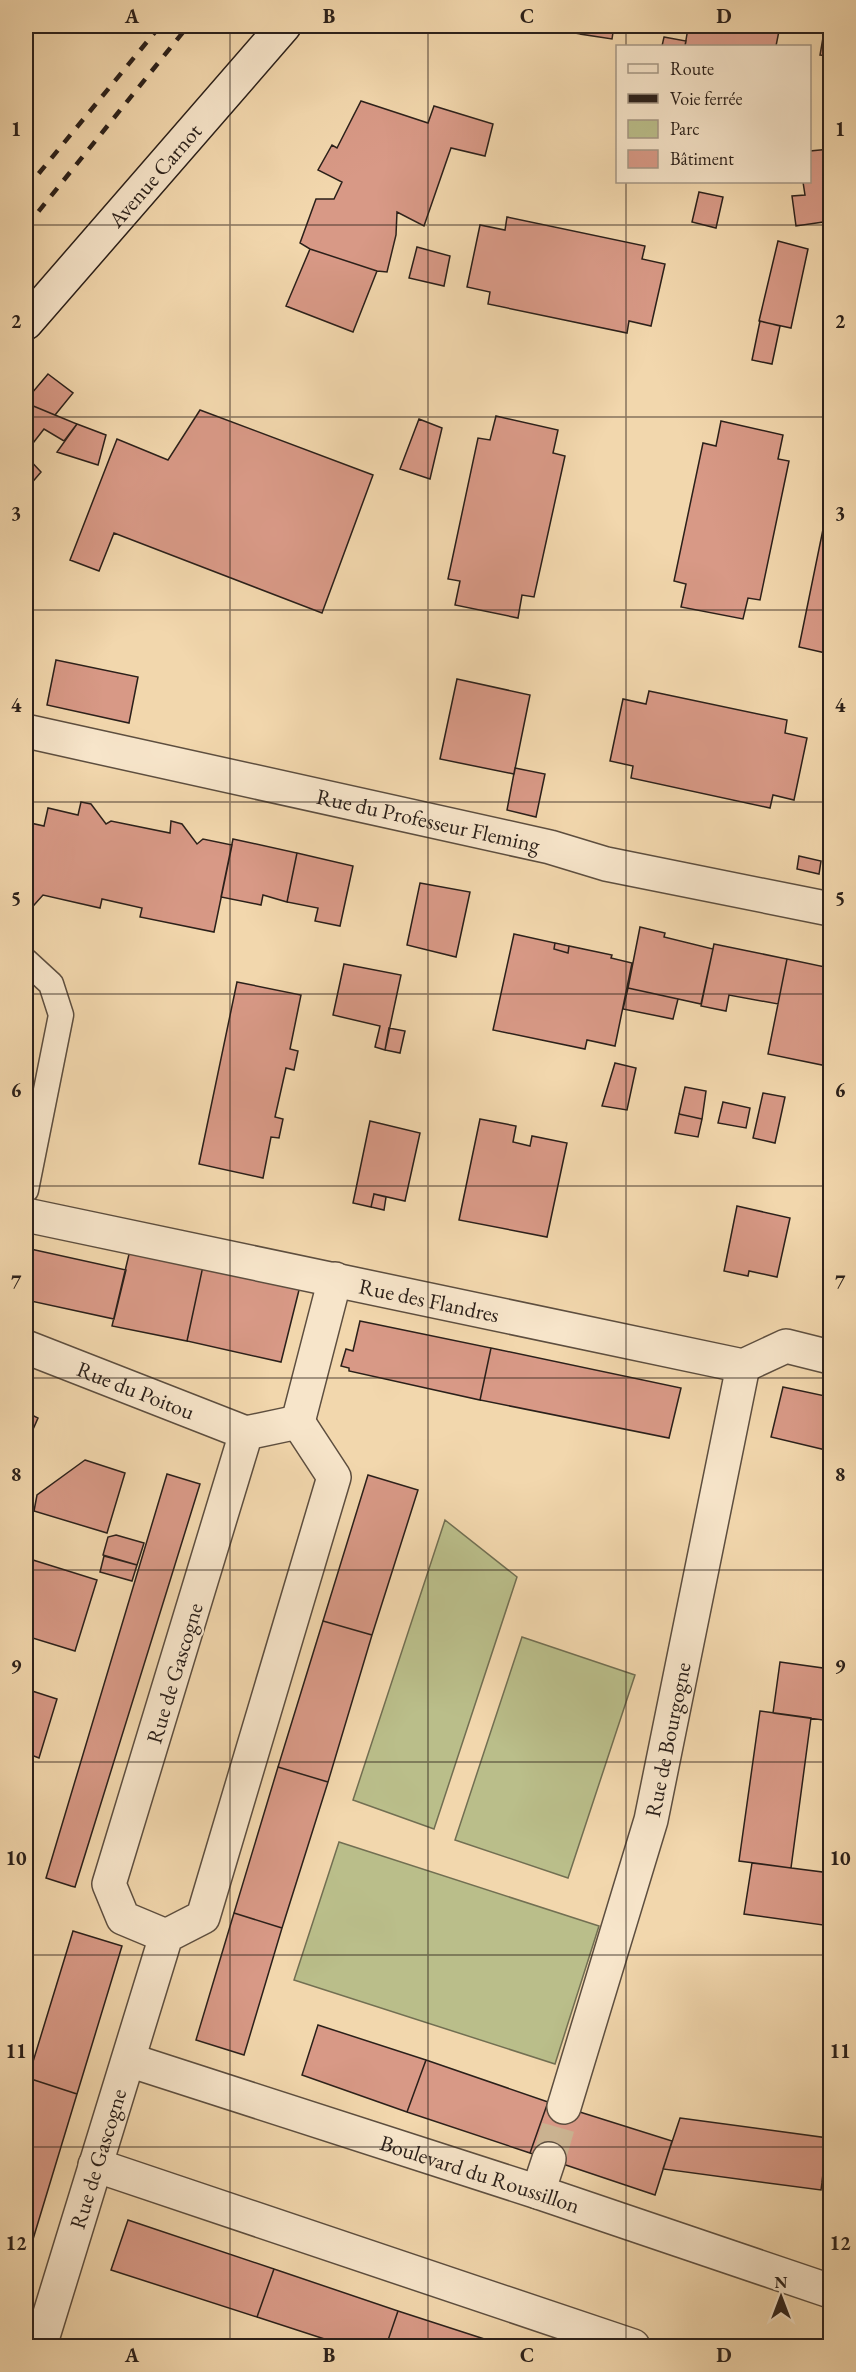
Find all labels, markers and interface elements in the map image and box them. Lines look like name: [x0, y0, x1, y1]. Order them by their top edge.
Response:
text: A: [124, 3, 140, 29]
text: B: [323, 3, 335, 29]
text: C: [520, 3, 534, 29]
text: D: [716, 3, 732, 29]
legend: [616, 45, 811, 183]
text: Route: [670, 57, 714, 80]
text: Voie ferrée: [670, 87, 742, 110]
text: 1: [11, 116, 21, 142]
text: 1: [835, 116, 845, 142]
street label: Avenue Carnot: [101, 117, 208, 234]
text: Parc: [670, 117, 700, 140]
text: Bâtiment: [670, 147, 734, 170]
text: 2: [11, 308, 22, 334]
text: 2: [835, 308, 846, 334]
text: 3: [11, 500, 21, 526]
text: 3: [835, 500, 845, 526]
text: 4: [11, 692, 22, 718]
text: 4: [835, 692, 846, 718]
street label: Rue du Professeur Fleming: [314, 782, 543, 859]
text: 5: [11, 885, 21, 911]
text: 5: [835, 885, 845, 911]
text: 6: [11, 1077, 22, 1103]
text: 6: [835, 1077, 846, 1103]
text: 7: [11, 1269, 22, 1295]
text: 7: [835, 1269, 846, 1295]
street label: Rue des Flandres: [356, 1272, 502, 1329]
street label: Rue du Poitou: [73, 1354, 199, 1427]
text: 8: [11, 1461, 21, 1487]
text: 8: [835, 1461, 845, 1487]
street label: Rue de Gascogne: [139, 1599, 210, 1747]
text: 9: [11, 1653, 22, 1679]
text: 9: [835, 1653, 846, 1679]
street label: Rue de Bourgogne: [638, 1659, 698, 1820]
text: 10: [5, 1845, 27, 1871]
text: 10: [829, 1845, 851, 1871]
text: 11: [5, 2038, 27, 2064]
text: 11: [829, 2038, 851, 2064]
street label: Rue de Gascogne: [63, 2085, 133, 2233]
street label: Boulevard du Roussillon: [376, 2128, 584, 2220]
text: 12: [5, 2230, 27, 2256]
text: 12: [829, 2230, 851, 2256]
north arrow: [751, 2267, 811, 2327]
text: N: [775, 2272, 788, 2293]
text: A: [124, 2342, 140, 2368]
text: B: [323, 2342, 335, 2368]
text: C: [520, 2342, 534, 2368]
text: D: [716, 2342, 732, 2368]

